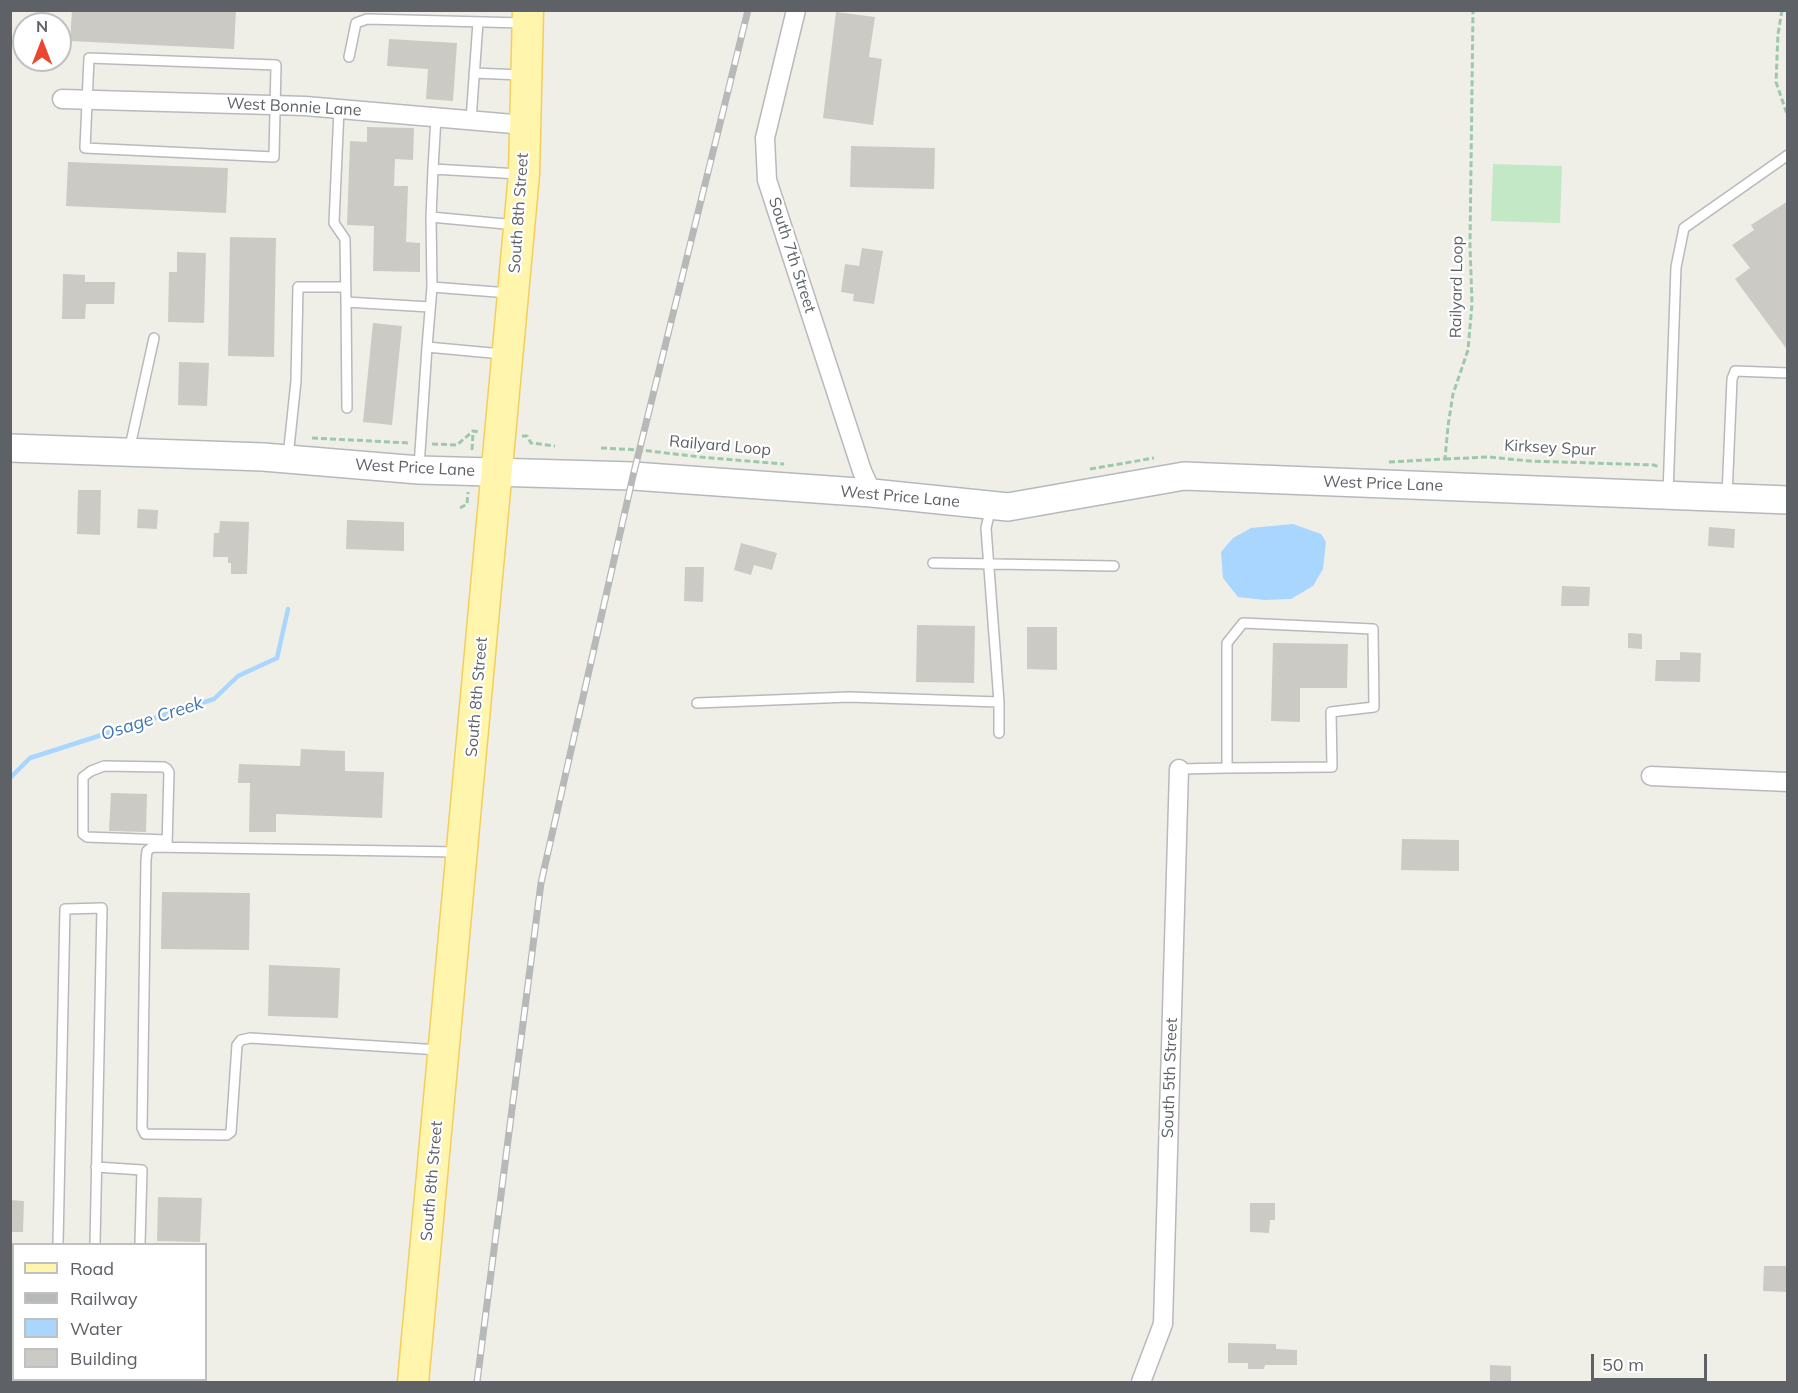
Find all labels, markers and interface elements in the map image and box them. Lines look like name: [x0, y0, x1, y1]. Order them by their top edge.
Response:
north arrow: [12, 12, 72, 72]
text: N: [36, 16, 48, 36]
street label: West Bonnie Lane: [226, 94, 362, 120]
street label: South 8th Street: [505, 152, 533, 274]
street label: South 7th Street: [764, 195, 820, 315]
street label: Railyard Loop: [1447, 236, 1467, 338]
street label: Railyard Loop: [668, 432, 772, 460]
street label: Kirksey Spur: [1504, 436, 1596, 460]
street label: West Price Lane: [355, 455, 475, 481]
street label: West Price Lane: [1323, 472, 1443, 496]
street label: West Price Lane: [839, 482, 961, 512]
street label: South 8th Street: [462, 636, 492, 758]
water label: Osage Creek: [98, 692, 206, 746]
street label: South 5th Street: [1158, 1017, 1182, 1139]
street label: South 8th Street: [417, 1120, 447, 1242]
legend: [12, 1243, 207, 1381]
text: Road: [70, 1257, 114, 1280]
text: Railway: [70, 1287, 138, 1310]
text: Water: [70, 1317, 122, 1340]
scale bar: [1594, 1342, 1710, 1380]
text: Building: [70, 1347, 138, 1370]
text: 50 m: [1602, 1353, 1644, 1376]

